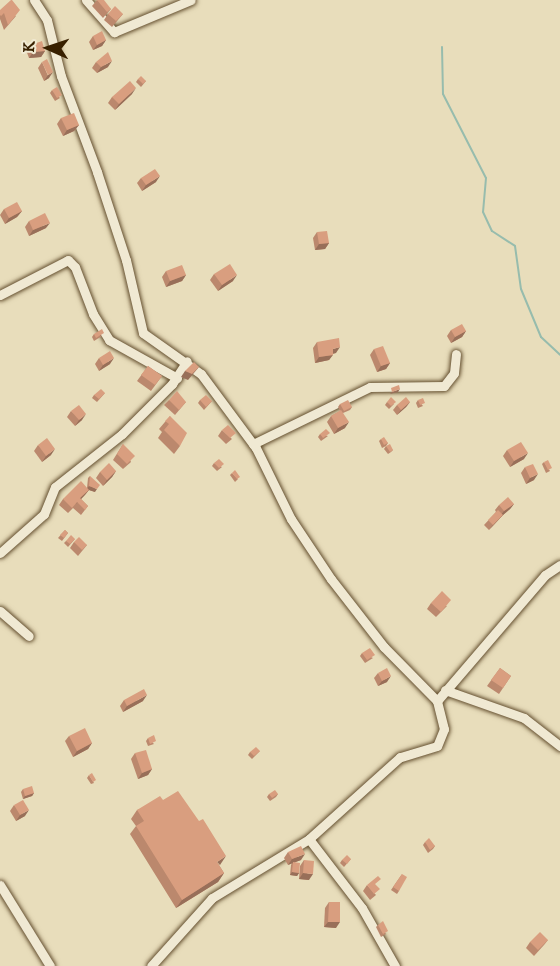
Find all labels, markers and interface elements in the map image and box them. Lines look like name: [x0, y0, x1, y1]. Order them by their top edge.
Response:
north arrow: [18, 18, 78, 78]
text: K: [20, 41, 40, 53]

